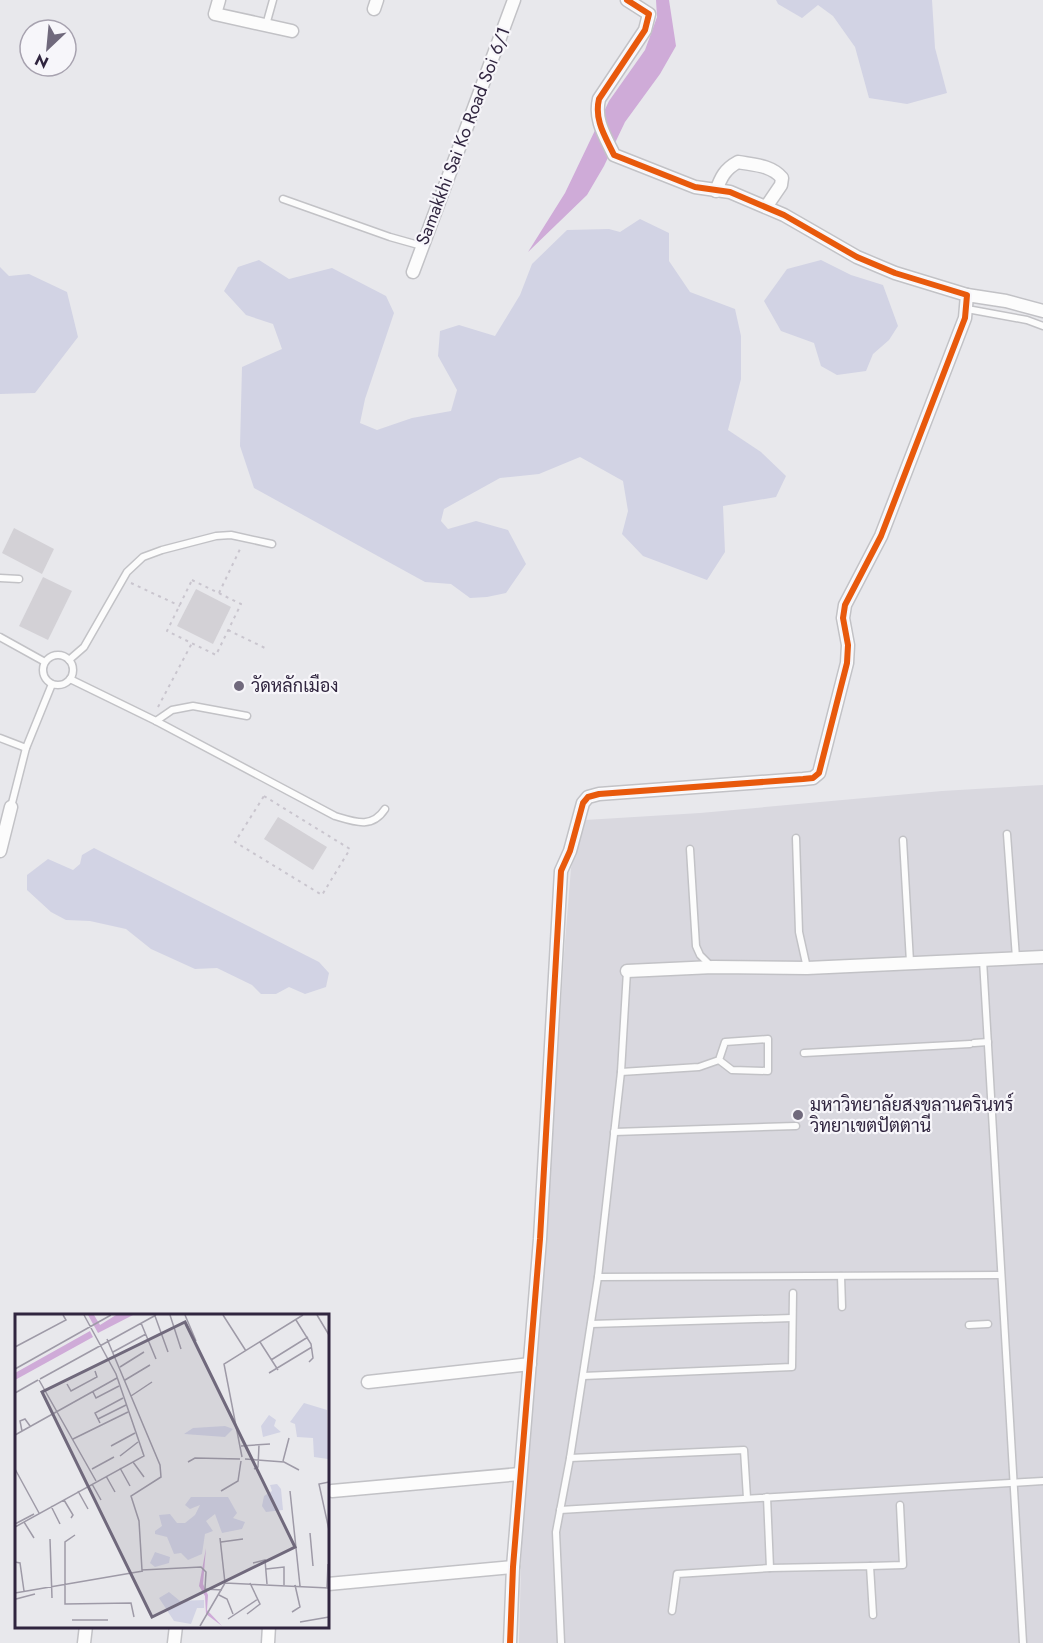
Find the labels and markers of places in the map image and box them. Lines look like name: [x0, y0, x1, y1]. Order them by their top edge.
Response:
place label: วัดหลักเมือง: [251, 673, 339, 699]
marker: วัดหลักเมือง: [232, 679, 246, 693]
place label: มหาวิทยาลัยสงขลานครินทร์ วิทยาเขตปัตตานี: [809, 1092, 1014, 1139]
marker: มหาวิทยาลัยสงขลานครินทร์ วิทยาเขตปัตตานี: [791, 1108, 805, 1122]

